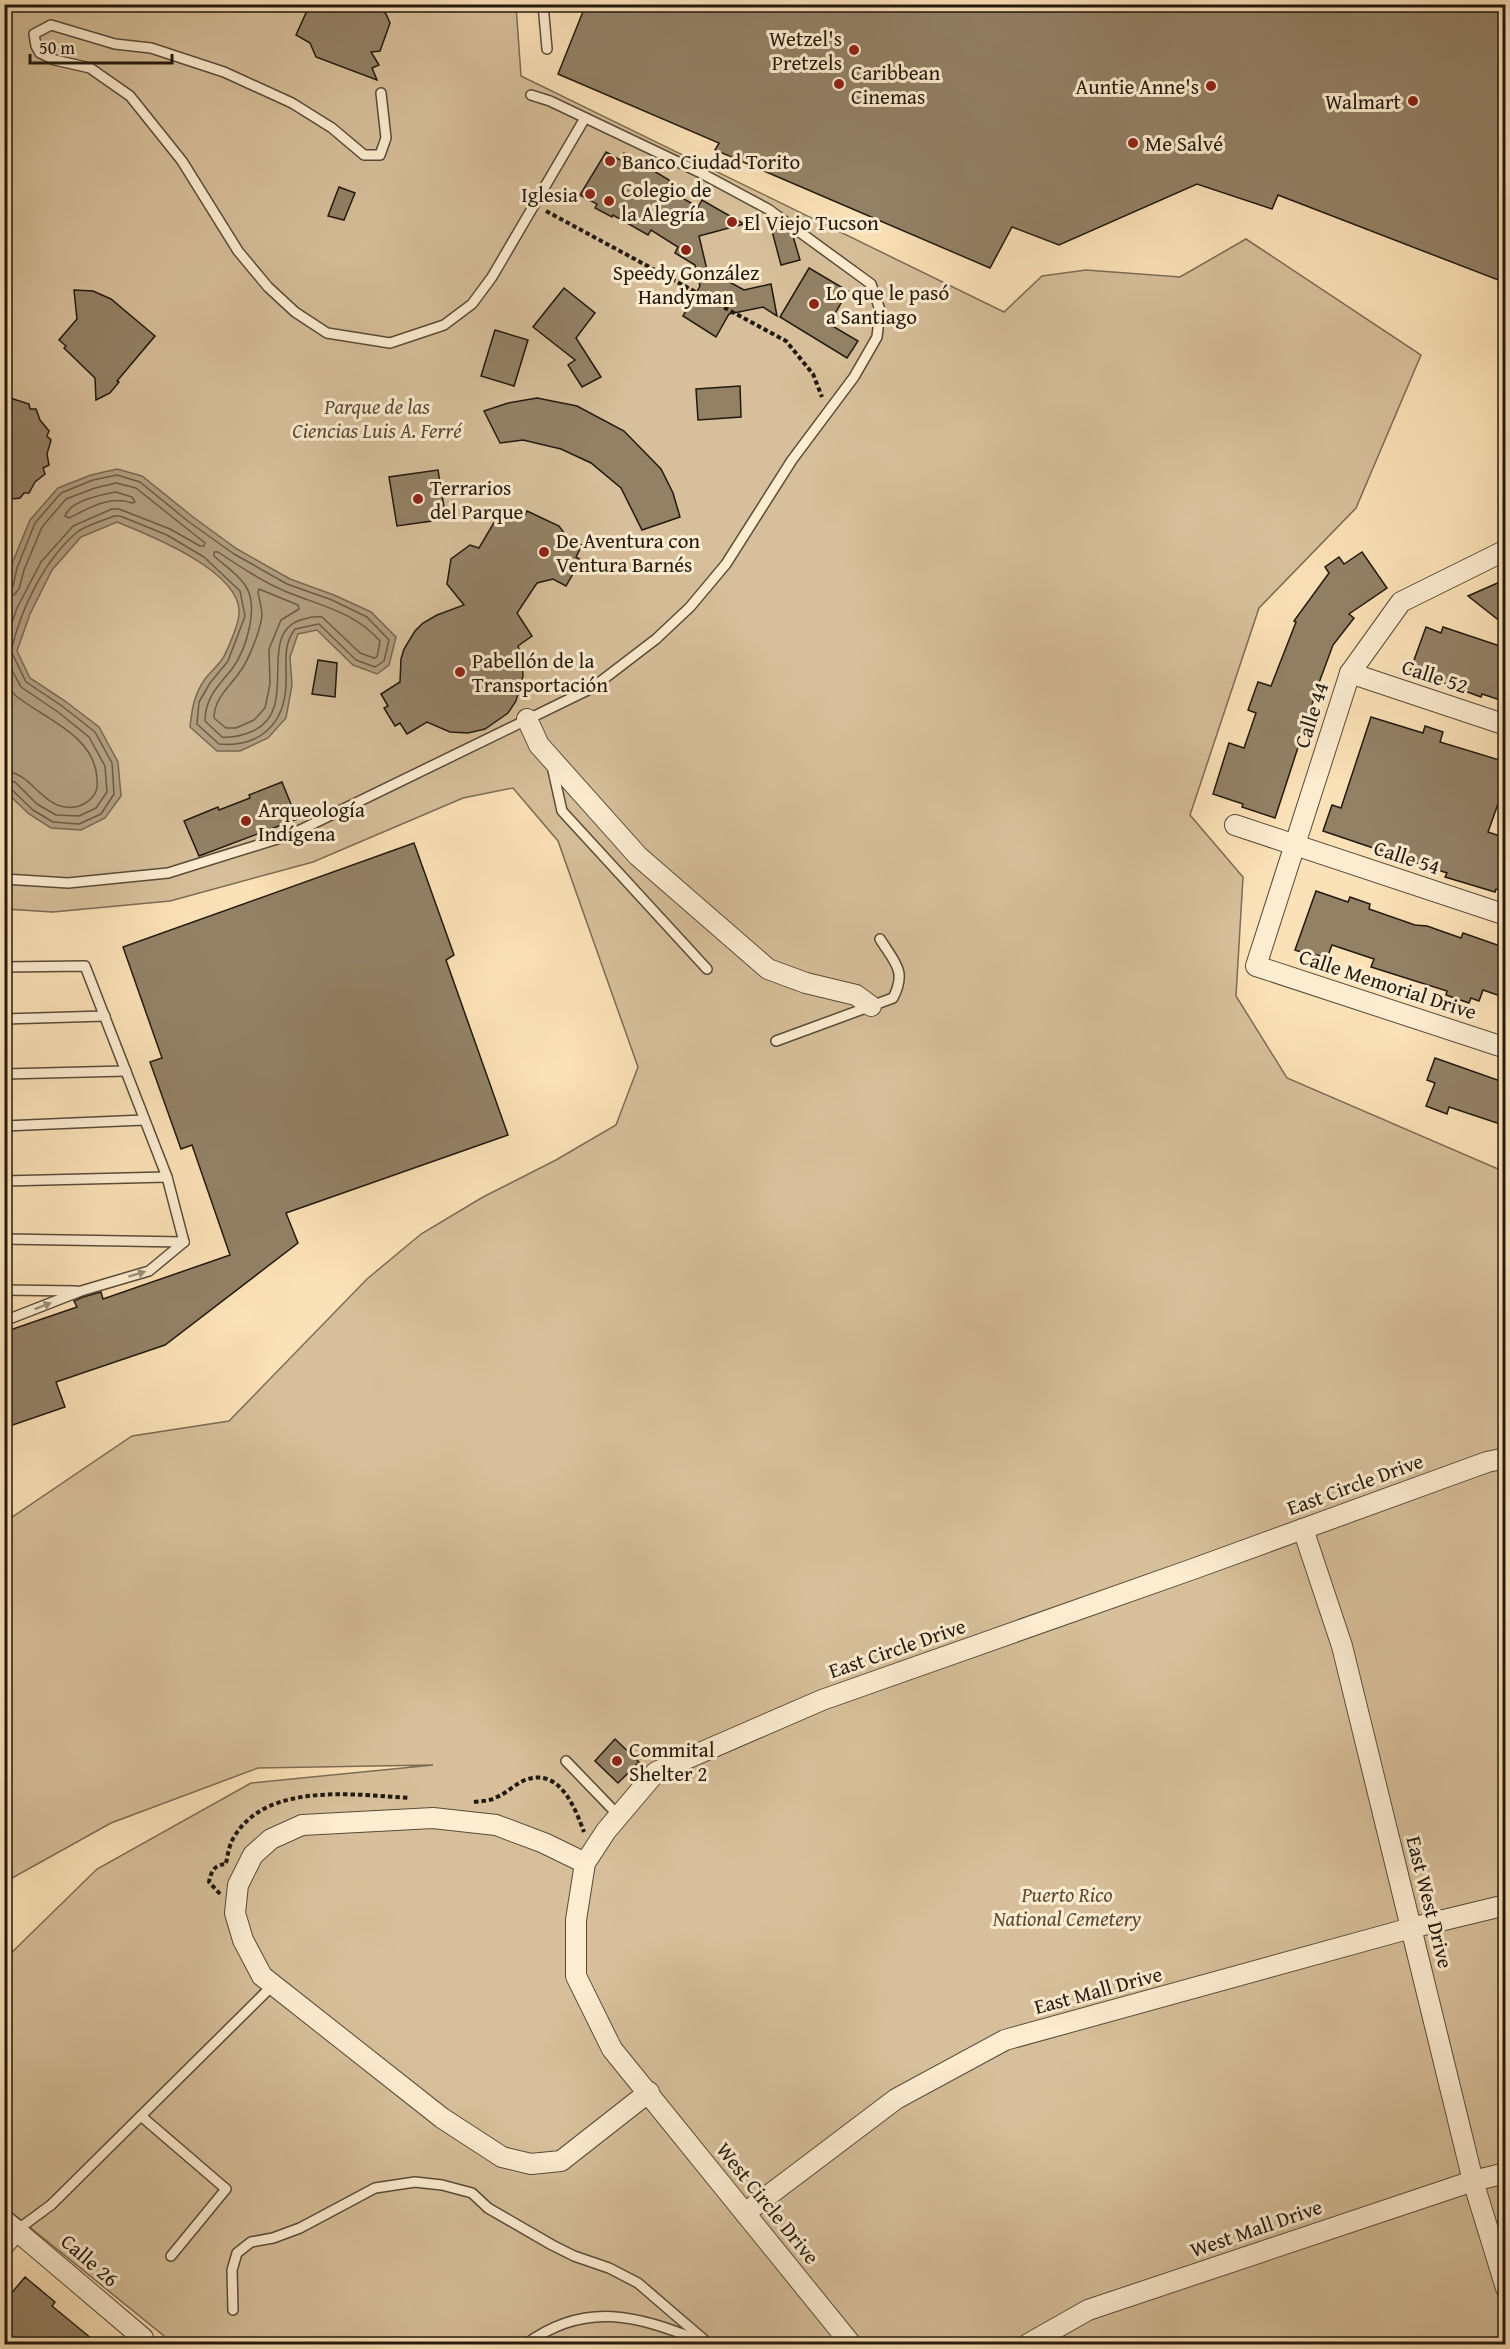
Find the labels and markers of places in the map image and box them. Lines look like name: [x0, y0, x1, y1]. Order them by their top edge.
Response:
place label: Wetzel's Pretzels: [769, 23, 842, 78]
marker: Wetzel's Pretzels: [847, 43, 861, 57]
place label: Caribbean Cinemas: [851, 57, 940, 112]
place label: Auntie Anne's: [1075, 71, 1199, 102]
marker: Caribbean Cinemas: [832, 77, 846, 91]
marker: Auntie Anne's: [1204, 79, 1218, 93]
place label: Walmart: [1325, 86, 1402, 117]
marker: Walmart: [1406, 94, 1420, 108]
place label: Me Salvé: [1145, 128, 1223, 159]
marker: Me Salvé: [1126, 136, 1140, 150]
place label: Banco Ciudad Torito: [622, 146, 800, 177]
marker: Banco Ciudad Torito: [603, 154, 617, 168]
place label: Colegio de la Alegría: [621, 174, 712, 229]
place label: Iglesia: [521, 179, 578, 210]
marker: Iglesia: [583, 187, 597, 201]
marker: Colegio de la Alegría: [602, 194, 616, 208]
place label: El Viejo Tucson: [744, 207, 879, 238]
marker: El Viejo Tucson: [725, 215, 739, 229]
marker: Speedy González Handyman: [679, 243, 693, 257]
place label: Speedy González Handyman: [613, 257, 759, 312]
place label: Lo que le pasó a Santiago: [826, 277, 949, 332]
marker: Lo que le pasó a Santiago: [807, 297, 821, 311]
place label: Terrarios del Parque: [430, 472, 524, 527]
marker: Terrarios del Parque: [411, 492, 425, 506]
place label: De Aventura con Ventura Barnés: [556, 525, 700, 580]
marker: De Aventura con Ventura Barnés: [537, 545, 551, 559]
place label: Pabellón de la Transportación: [472, 645, 608, 700]
marker: Pabellón de la Transportación: [453, 665, 467, 679]
place label: Arqueología Indígena: [258, 794, 365, 849]
marker: Arqueología Indígena: [239, 814, 253, 828]
place label: Commital Shelter 2: [629, 1734, 715, 1789]
marker: Commital Shelter 2: [610, 1754, 624, 1768]

